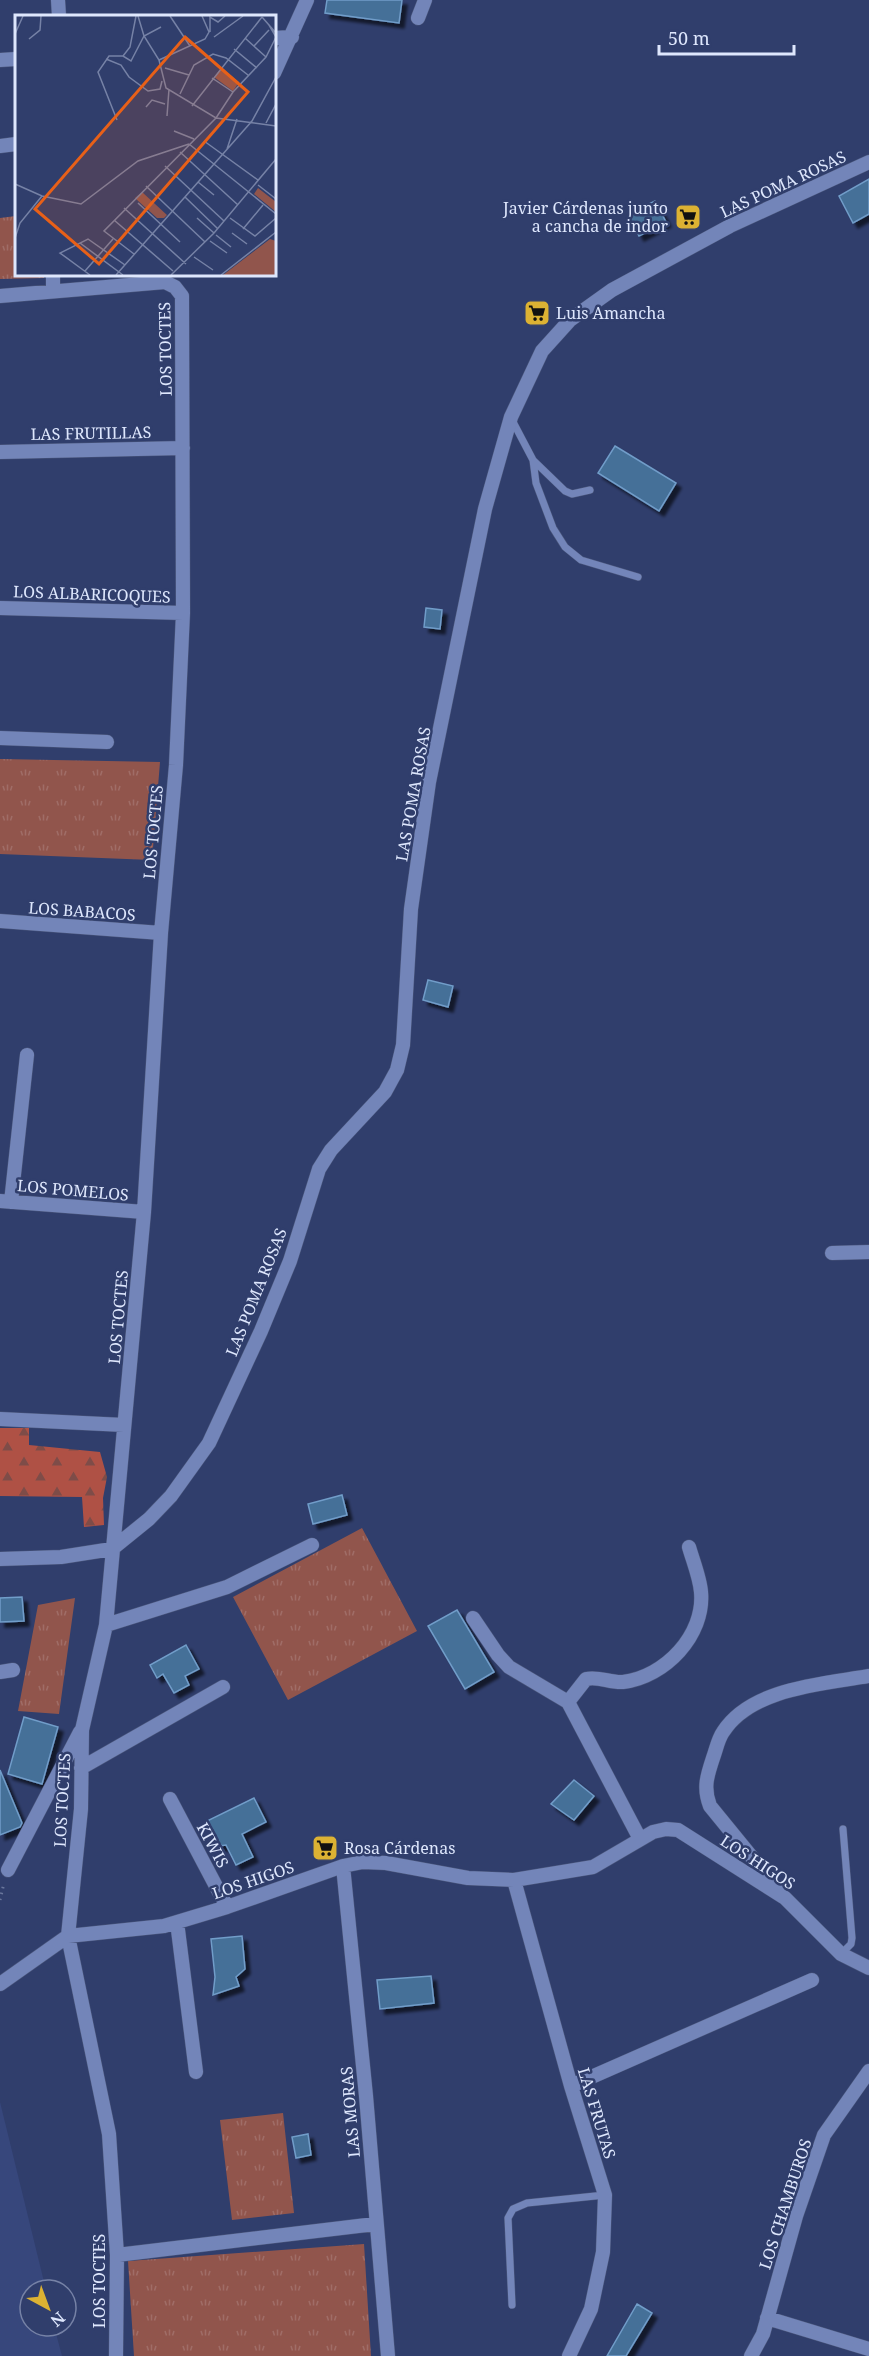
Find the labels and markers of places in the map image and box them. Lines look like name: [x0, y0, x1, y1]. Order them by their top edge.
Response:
place label: Javier Cárdenas junto a cancha de indor: [502, 197, 668, 237]
supermarket icon: Javier Cárdenas junto a cancha de indor: [673, 202, 703, 232]
supermarket icon: Luis Amancha: [522, 298, 552, 328]
place label: Luis Amancha: [556, 302, 665, 324]
supermarket icon: Rosa Cárdenas: [310, 1833, 340, 1863]
place label: Rosa Cárdenas: [344, 1837, 455, 1859]

